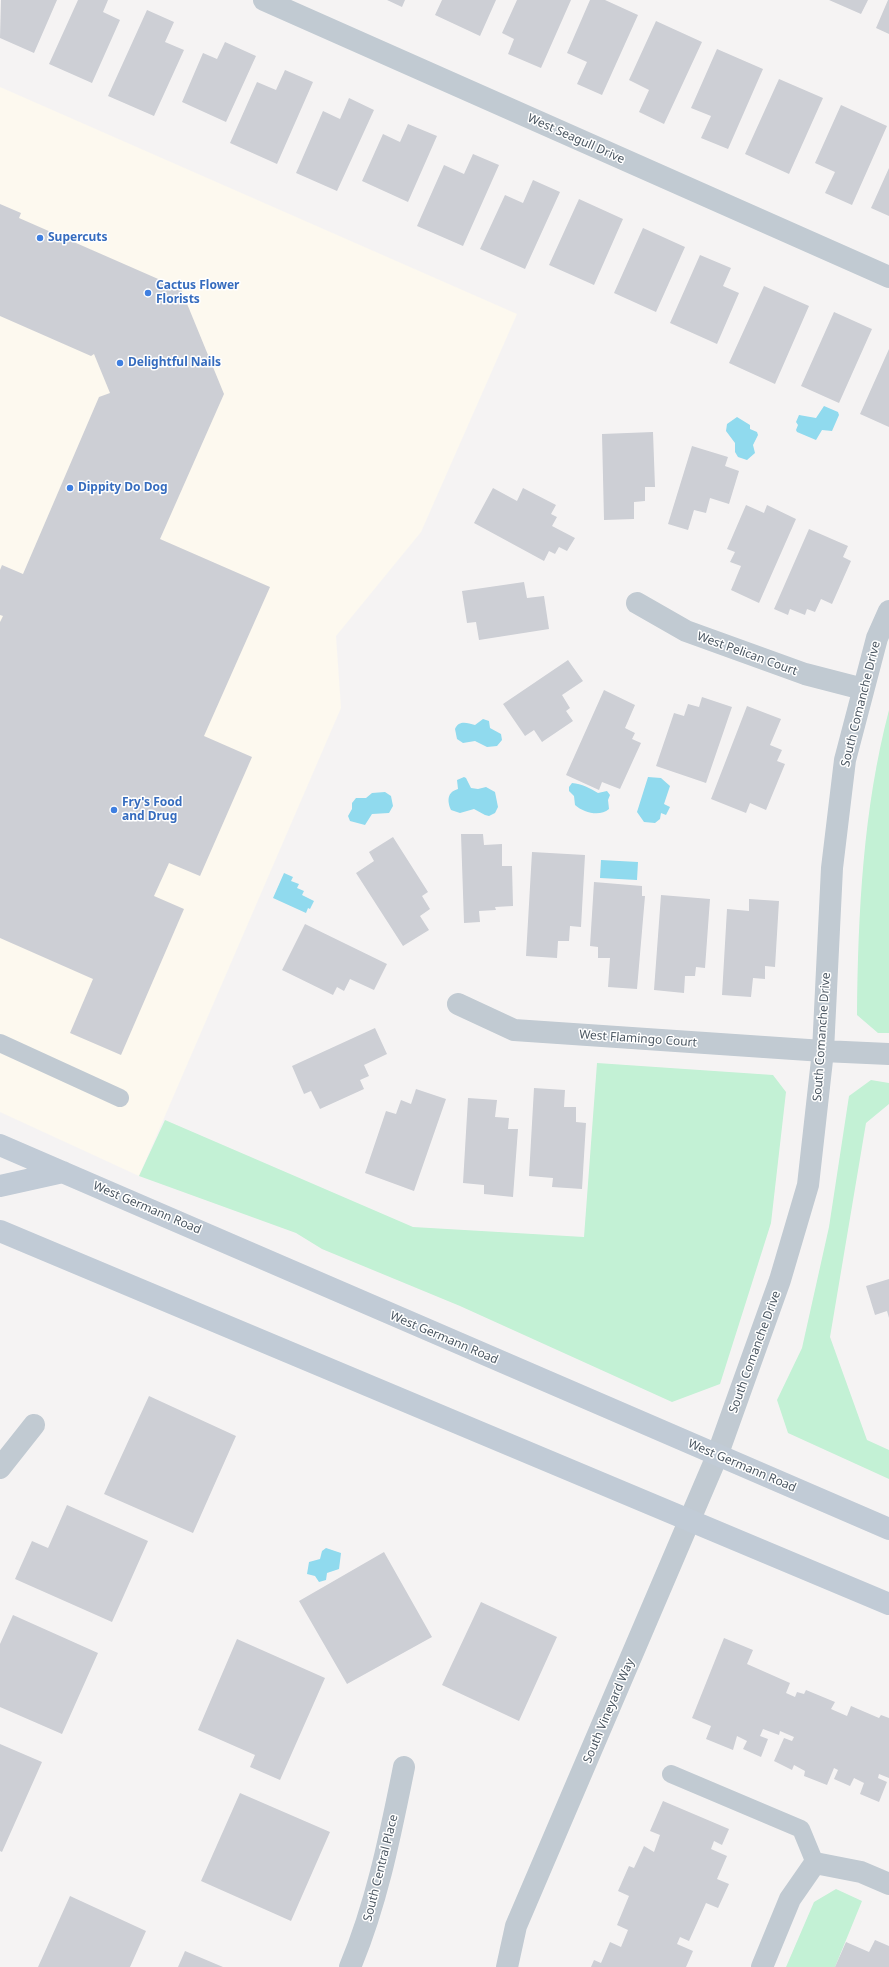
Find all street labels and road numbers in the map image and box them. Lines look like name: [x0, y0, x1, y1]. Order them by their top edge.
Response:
street label: West Seagull Drive: [525, 111, 627, 167]
street label: West Pelican Court: [695, 629, 799, 679]
street label: South Comanche Drive: [838, 640, 884, 768]
street label: South Comanche Drive: [810, 972, 834, 1102]
street label: West Flamingo Court: [579, 1028, 697, 1050]
street label: West Germann Road: [91, 1179, 203, 1237]
street label: South Comanche Drive: [726, 1289, 784, 1415]
street label: West Germann Road: [388, 1309, 500, 1367]
street label: West Germann Road: [686, 1437, 798, 1495]
street label: South Vineyard Way: [580, 1657, 638, 1765]
street label: South Central Place: [361, 1813, 401, 1923]

